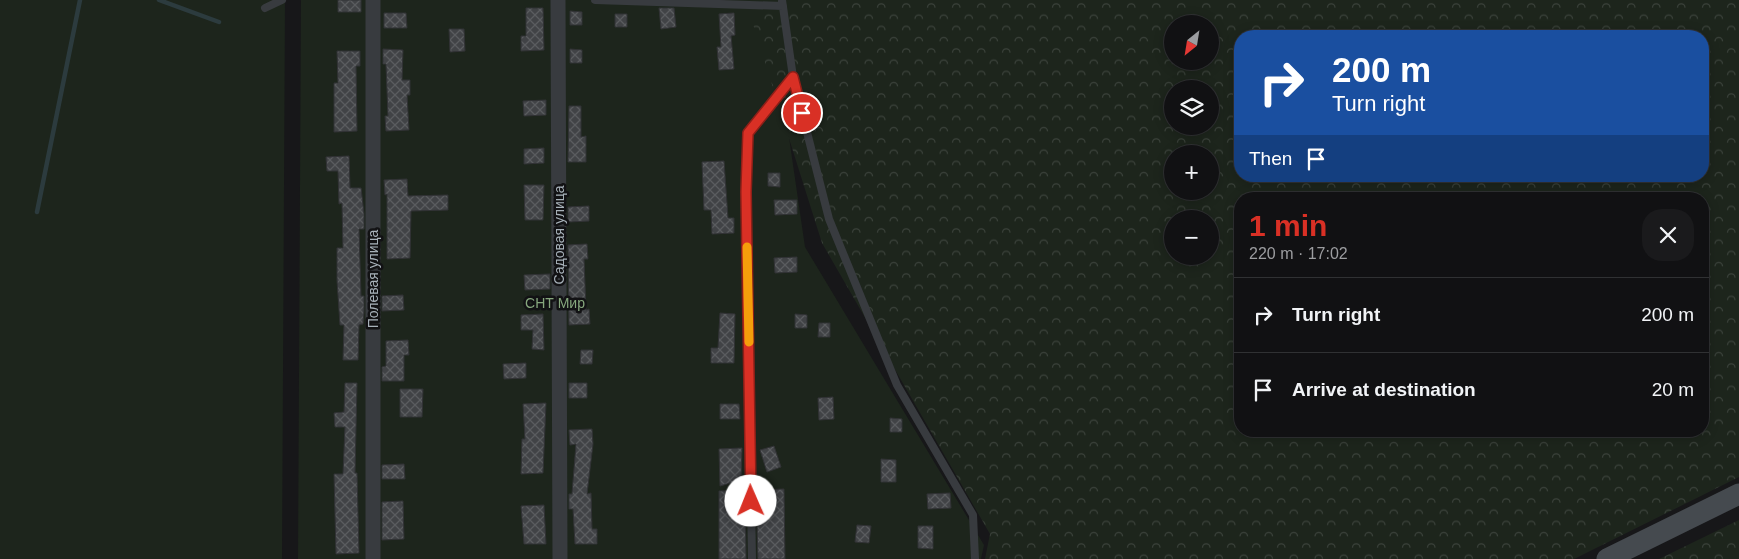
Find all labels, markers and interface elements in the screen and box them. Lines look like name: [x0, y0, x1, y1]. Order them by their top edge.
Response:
north arrow: [1164, 15, 1219, 70]
map controls: [1164, 15, 1219, 265]
icon: right: [1249, 50, 1314, 115]
text: 200 m: [1332, 50, 1431, 89]
button: layers: [1164, 80, 1219, 135]
text: Turn right: [1332, 91, 1425, 116]
pin: [781, 92, 823, 134]
icon: arrive: [788, 99, 816, 127]
button: +: [1164, 145, 1219, 200]
icon: arrive: [1302, 145, 1330, 173]
text: Then: [1249, 148, 1292, 169]
street label: Садовая улица: [551, 185, 567, 285]
text: 1 min: [1249, 209, 1327, 242]
button: close: [1642, 209, 1694, 261]
button: −: [1164, 210, 1219, 265]
street label: Полевая улица: [365, 230, 381, 328]
text: 220 m · 17:02: [1249, 245, 1348, 262]
park label: СНТ Мир: [525, 295, 585, 311]
icon: right: [1249, 301, 1277, 329]
text: Turn right: [1292, 304, 1380, 325]
text: 200 m: [1641, 304, 1694, 325]
icon: arrive: [1249, 376, 1277, 404]
text: Arrive at destination: [1292, 379, 1476, 400]
text: 20 m: [1652, 379, 1694, 400]
position arrow: [724, 474, 776, 526]

